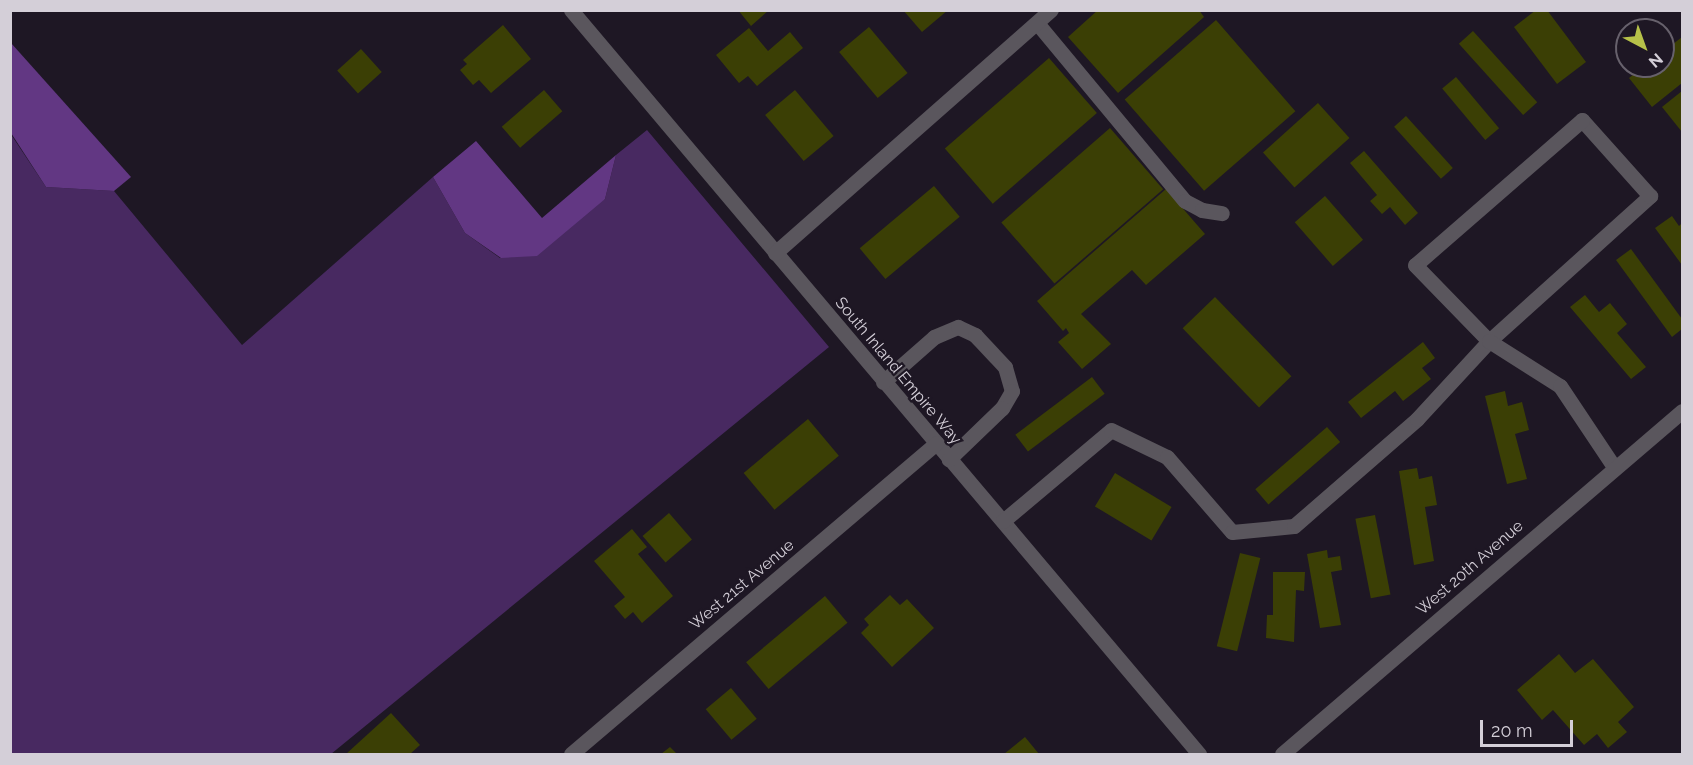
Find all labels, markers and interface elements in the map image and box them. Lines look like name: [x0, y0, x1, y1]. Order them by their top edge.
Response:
north arrow: [1615, 18, 1675, 78]
text: N: [1645, 49, 1667, 72]
street label: South Inland Empire Way: [831, 293, 965, 449]
street label: West 20th Avenue: [1413, 516, 1527, 620]
street label: West 21st Avenue: [686, 536, 798, 634]
scale bar: [1483, 708, 1576, 746]
text: 20 m: [1491, 720, 1533, 741]

